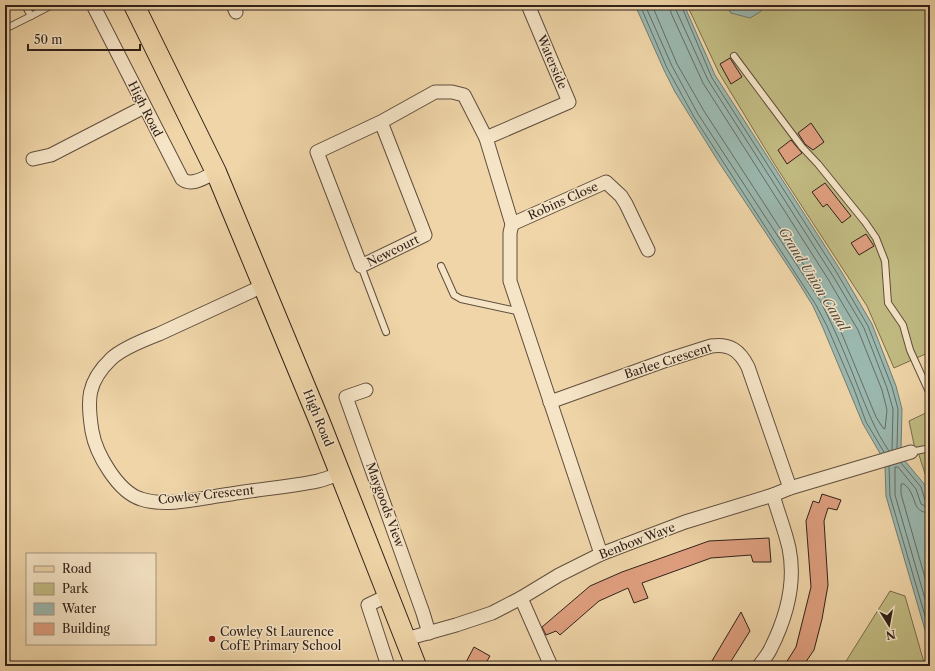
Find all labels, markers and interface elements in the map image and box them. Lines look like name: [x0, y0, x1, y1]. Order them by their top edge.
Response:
scale bar: [28, 26, 140, 52]
text: 50 m: [34, 32, 63, 47]
street label: Waterside: [534, 32, 571, 91]
street label: High Road: [125, 78, 166, 140]
street label: Robins Close: [525, 178, 600, 223]
water label: Grand Union Canal: [776, 224, 853, 335]
street label: Newcourt: [364, 231, 422, 270]
street label: Barlee Crescent: [622, 339, 714, 382]
street label: High Road: [300, 387, 337, 449]
street label: Maygoods View: [363, 460, 408, 550]
street label: Cowley Crescent: [157, 482, 255, 507]
street label: Benbow Waye: [597, 519, 677, 562]
legend: [26, 553, 156, 645]
text: Road: [62, 561, 92, 576]
text: Park: [62, 581, 89, 596]
text: Water: [61, 601, 96, 616]
north arrow: [869, 605, 909, 645]
text: Building: [62, 621, 110, 636]
place label: Cowley St Laurence CofE Primary School: [220, 624, 342, 653]
text: N: [884, 627, 897, 643]
marker: Cowley St Laurence CofE Primary School: [207, 634, 217, 644]

